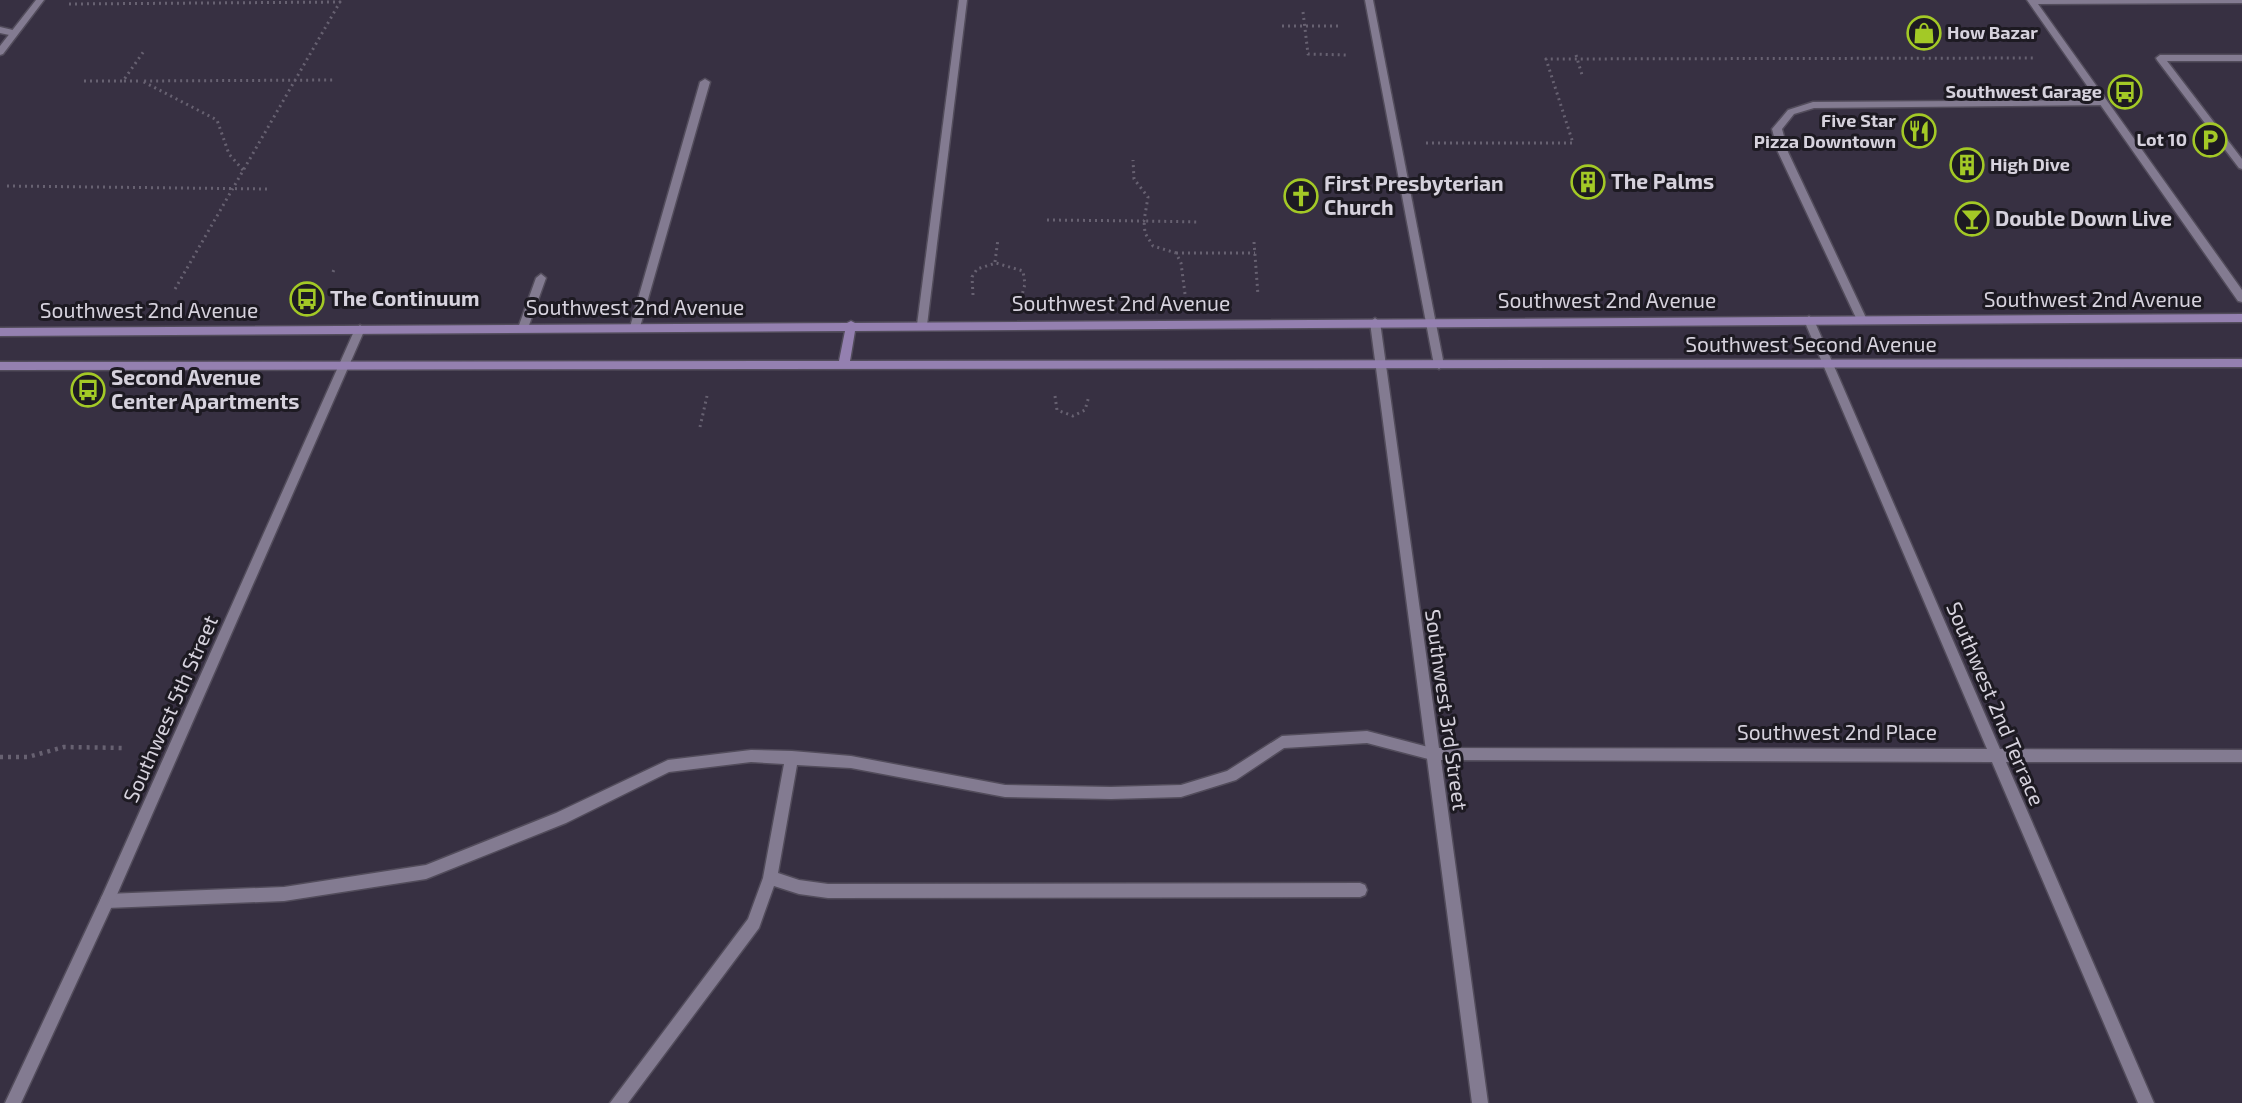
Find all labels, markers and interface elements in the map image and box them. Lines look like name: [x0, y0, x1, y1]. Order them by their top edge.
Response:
shop icon: How Bazar: [1906, 15, 1942, 51]
place label: How Bazar: [1947, 21, 2038, 43]
bus stop icon: Southwest Garage: [2107, 74, 2143, 110]
place label: Southwest Garage: [1945, 80, 2102, 102]
place label: Five Star Pizza Downtown: [1754, 109, 1896, 152]
restaurant icon: Five Star Pizza Downtown: [1901, 113, 1937, 149]
parking icon: Lot 10: [2192, 122, 2228, 158]
place label: Lot 10: [2136, 128, 2187, 150]
building icon: High Dive: [1949, 147, 1985, 183]
place label: High Dive: [1990, 153, 2070, 175]
building icon: The Palms: [1570, 164, 1606, 200]
place label: The Palms: [1611, 168, 1714, 193]
place label: First Presbyterian Church: [1324, 170, 1504, 219]
church icon: First Presbyterian Church: [1283, 178, 1319, 214]
bar icon: Double Down Live: [1954, 201, 1990, 237]
place label: Double Down Live: [1995, 205, 2172, 230]
bus stop icon: The Continuum: [289, 281, 325, 317]
place label: The Continuum: [330, 285, 479, 310]
street label: Southwest 2nd Avenue: [1984, 286, 2202, 311]
street label: Southwest 2nd Avenue: [1498, 287, 1716, 312]
street label: Southwest 2nd Avenue: [1012, 290, 1230, 315]
street label: Southwest 2nd Avenue: [526, 294, 744, 319]
street label: Southwest 2nd Avenue: [40, 297, 258, 322]
street label: Southwest Second Avenue: [1685, 331, 1937, 356]
place label: Second Avenue Center Apartments: [111, 364, 299, 413]
bus stop icon: Second Avenue Center Apartments: [70, 372, 106, 408]
street label: Southwest 2nd Terrace: [1942, 598, 2051, 809]
street label: Southwest 3rd Street: [1421, 608, 1474, 812]
street label: Southwest 5th Street: [117, 611, 222, 806]
street label: Southwest 2nd Place: [1737, 719, 1937, 744]

